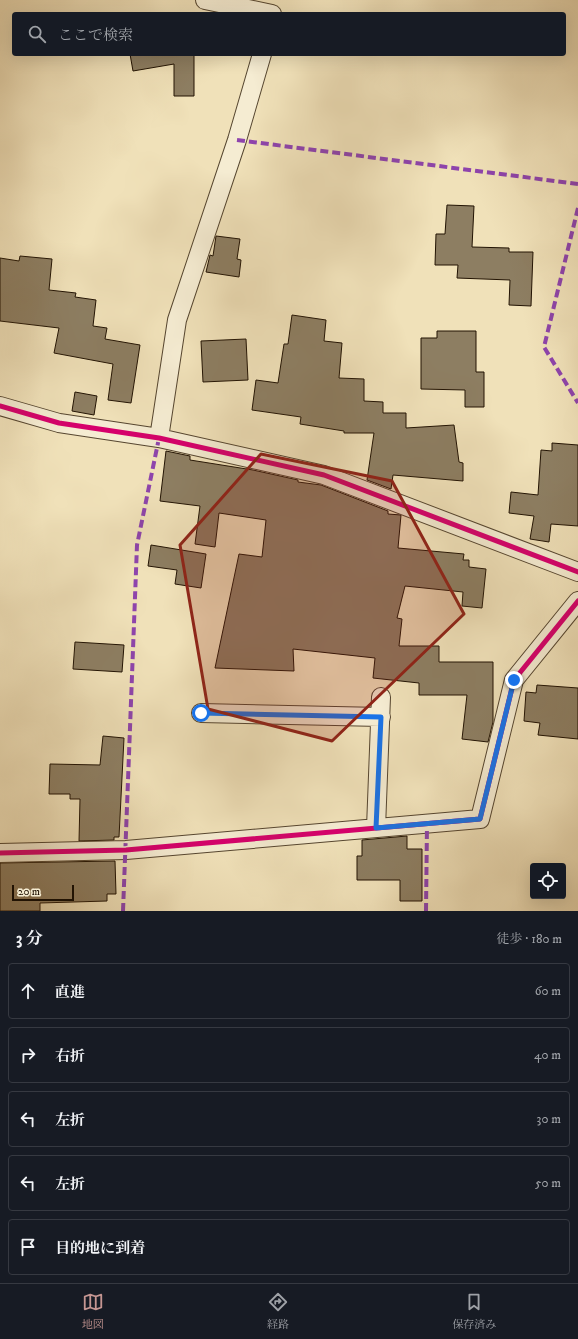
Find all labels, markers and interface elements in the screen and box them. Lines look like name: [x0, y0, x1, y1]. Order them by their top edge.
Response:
search box: [12, 12, 566, 56]
icon: search: [26, 23, 48, 45]
text: ここで検索: [58, 26, 133, 45]
route end: [505, 671, 523, 689]
route start: [192, 704, 210, 722]
map controls: [530, 863, 566, 899]
button: locate: [530, 863, 566, 899]
scale bar: [12, 883, 74, 902]
text: 20 m: [18, 885, 40, 899]
text: 3 分: [16, 928, 43, 950]
text: 徒歩 · 180 m: [496, 931, 562, 947]
icon: ahead: [17, 980, 39, 1002]
text: 直進: [55, 983, 85, 1002]
text: 60 m: [535, 983, 561, 999]
icon: right: [17, 1044, 39, 1066]
text: 右折: [55, 1047, 85, 1066]
text: 40 m: [534, 1047, 561, 1063]
icon: left: [17, 1108, 39, 1130]
text: 左折: [55, 1111, 85, 1130]
text: 30 m: [537, 1111, 561, 1127]
icon: left: [17, 1172, 39, 1194]
text: 左折: [55, 1175, 85, 1194]
text: 50 m: [535, 1175, 561, 1191]
icon: arrive: [17, 1236, 39, 1258]
text: 目的地に到着: [55, 1239, 145, 1258]
tab: 地図: [82, 1291, 104, 1332]
tab: 経路: [267, 1291, 289, 1332]
tab: 保存済み: [452, 1291, 496, 1332]

